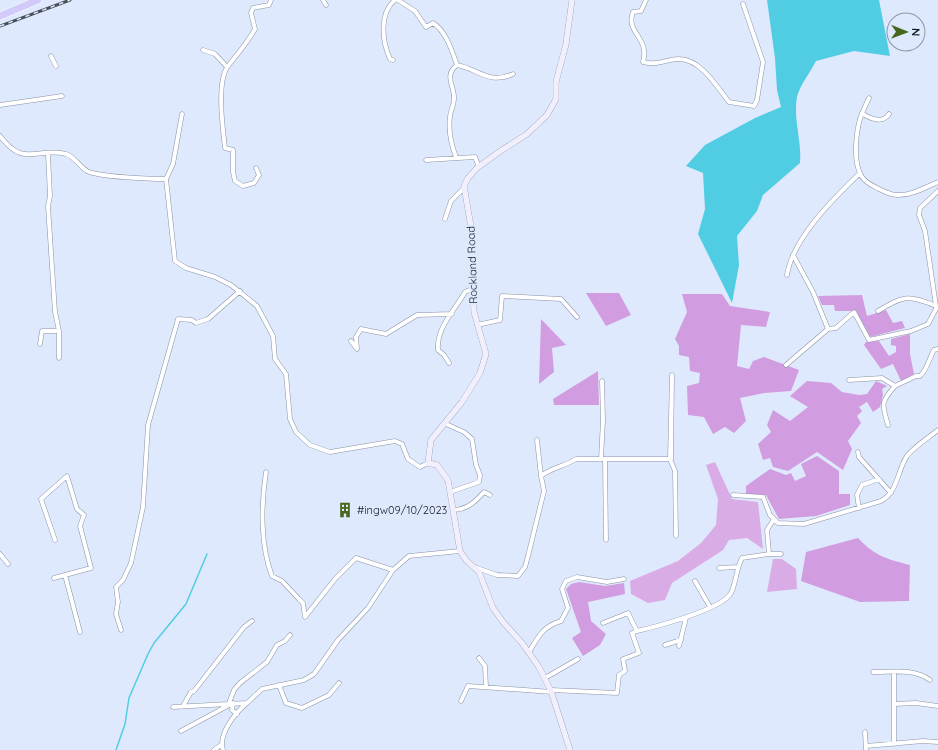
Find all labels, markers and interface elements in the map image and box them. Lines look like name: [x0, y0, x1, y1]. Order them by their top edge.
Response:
north arrow: [886, 12, 926, 52]
text: N: [909, 28, 923, 36]
street label: Rockland Road: [464, 226, 480, 304]
building icon: #ingw09/10/2023: [336, 501, 354, 519]
place label: #ingw09/10/2023: [357, 503, 448, 517]

